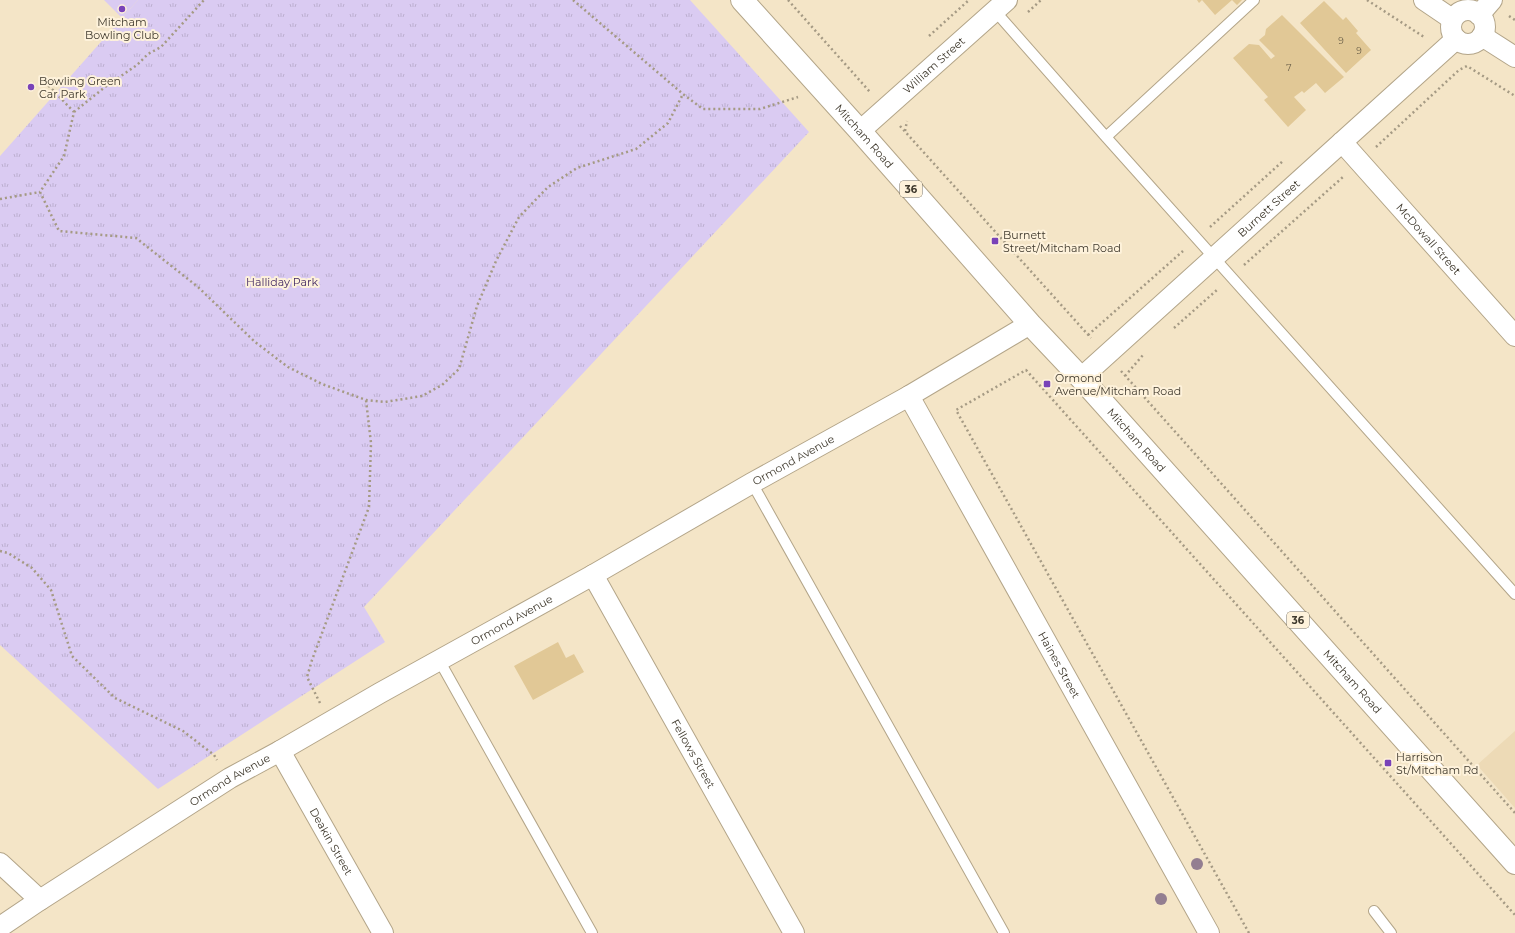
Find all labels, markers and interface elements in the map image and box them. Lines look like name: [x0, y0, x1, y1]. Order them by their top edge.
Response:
marker: Mitcham Bowling Club: [117, 4, 127, 14]
place label: Mitcham Bowling Club: [85, 15, 159, 42]
street label: William Street: [900, 34, 968, 96]
house number: 9: [1338, 35, 1344, 46]
house number: 9: [1356, 45, 1362, 56]
house number: 7: [1286, 62, 1292, 73]
place label: Bowling Green Car Park: [39, 74, 121, 101]
marker: Bowling Green Car Park: [26, 82, 36, 92]
street label: Mitcham Road: [832, 101, 896, 171]
street label: Burnett Street: [1235, 176, 1303, 240]
road number: 36: [900, 181, 922, 197]
street label: McDowall Street: [1393, 201, 1464, 278]
place label: Burnett Street/Mitcham Road: [1003, 228, 1121, 255]
marker: Burnett Street/Mitcham Road: [990, 236, 1000, 246]
park label: Halliday Park: [246, 275, 318, 289]
place label: Ormond Avenue/Mitcham Road: [1055, 371, 1181, 398]
marker: Ormond Avenue/Mitcham Road: [1042, 379, 1052, 389]
street label: Mitcham Road: [1104, 405, 1169, 475]
street label: Ormond Avenue: [750, 432, 837, 488]
street label: Ormond Avenue: [468, 592, 555, 648]
road number: 36: [1287, 612, 1309, 628]
street label: Haines Street: [1035, 629, 1084, 701]
street label: Mitcham Road: [1320, 647, 1385, 716]
street label: Fellows Street: [668, 717, 719, 791]
street label: Ormond Avenue: [187, 750, 273, 809]
place label: Harrison St/Mitcham Rd: [1396, 750, 1479, 777]
marker: Harrison St/Mitcham Rd: [1383, 758, 1393, 768]
street label: Deakin Street: [307, 805, 356, 878]

